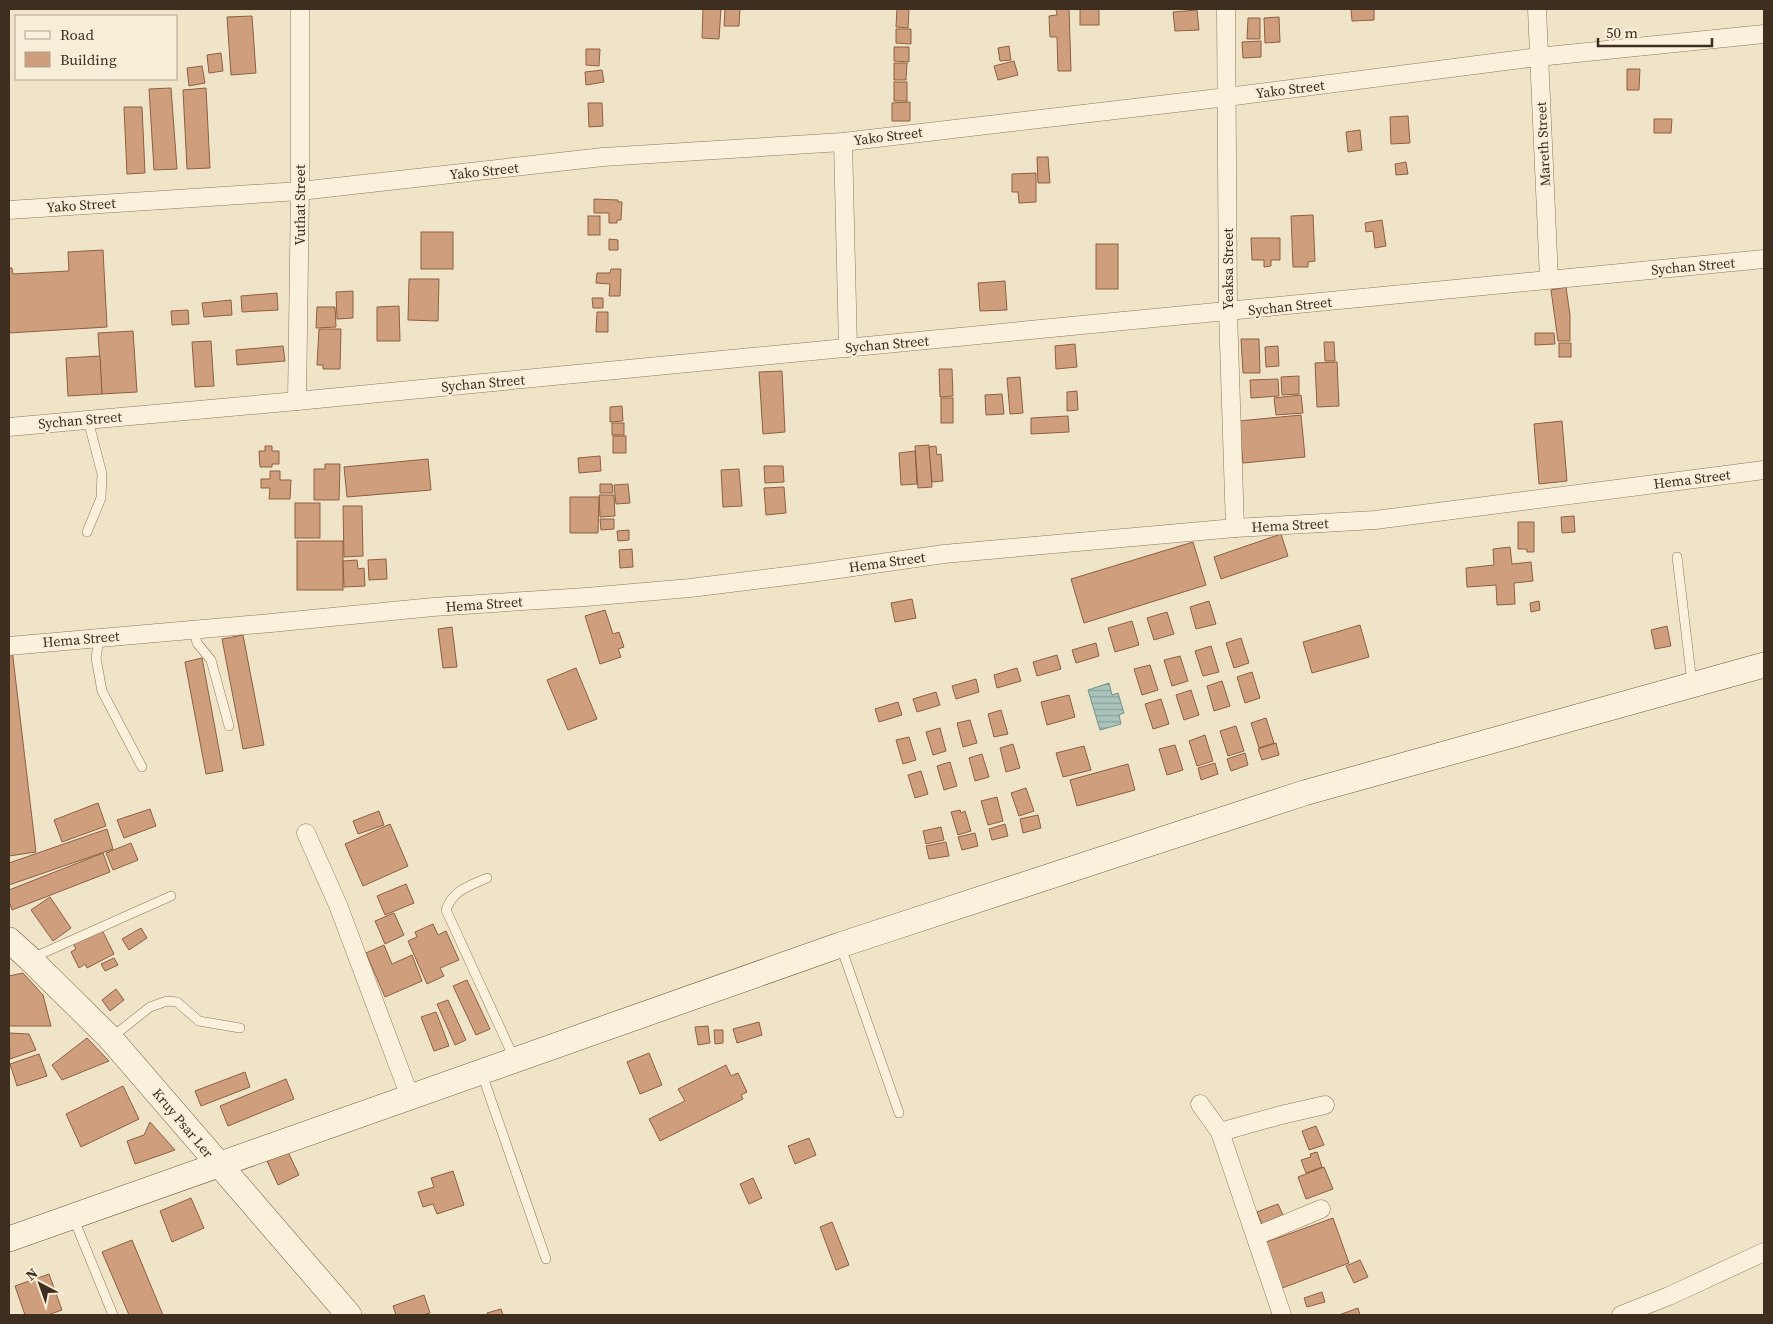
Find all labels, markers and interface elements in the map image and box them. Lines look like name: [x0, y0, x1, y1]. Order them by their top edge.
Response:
legend: [15, 15, 178, 80]
scale bar: [1598, 15, 1712, 47]
text: 50 m: [1606, 22, 1638, 43]
text: Road: [60, 24, 94, 45]
text: Building: [60, 49, 117, 70]
street label: Yako Street: [1254, 75, 1326, 103]
street label: Mareth Street: [1531, 101, 1555, 187]
street label: Yako Street: [852, 122, 924, 150]
street label: Yako Street: [448, 157, 520, 185]
street label: Vuthat Street: [290, 164, 310, 245]
street label: Yako Street: [46, 193, 117, 217]
street label: Yeaksa Street: [1218, 228, 1238, 310]
street label: Sychan Street: [1650, 252, 1736, 280]
street label: Sychan Street: [1247, 292, 1333, 320]
street label: Sychan Street: [844, 330, 930, 358]
street label: Sychan Street: [440, 369, 526, 397]
street label: Sychan Street: [37, 406, 123, 434]
street label: Hema Street: [1653, 464, 1732, 494]
street label: Hema Street: [1251, 513, 1329, 537]
street label: Hema Street: [847, 547, 927, 577]
street label: Hema Street: [445, 591, 524, 617]
street label: Hema Street: [42, 626, 121, 652]
street label: Kruy Psar Ler: [148, 1084, 218, 1162]
north arrow: [15, 1259, 65, 1309]
text: N: [21, 1263, 42, 1285]

